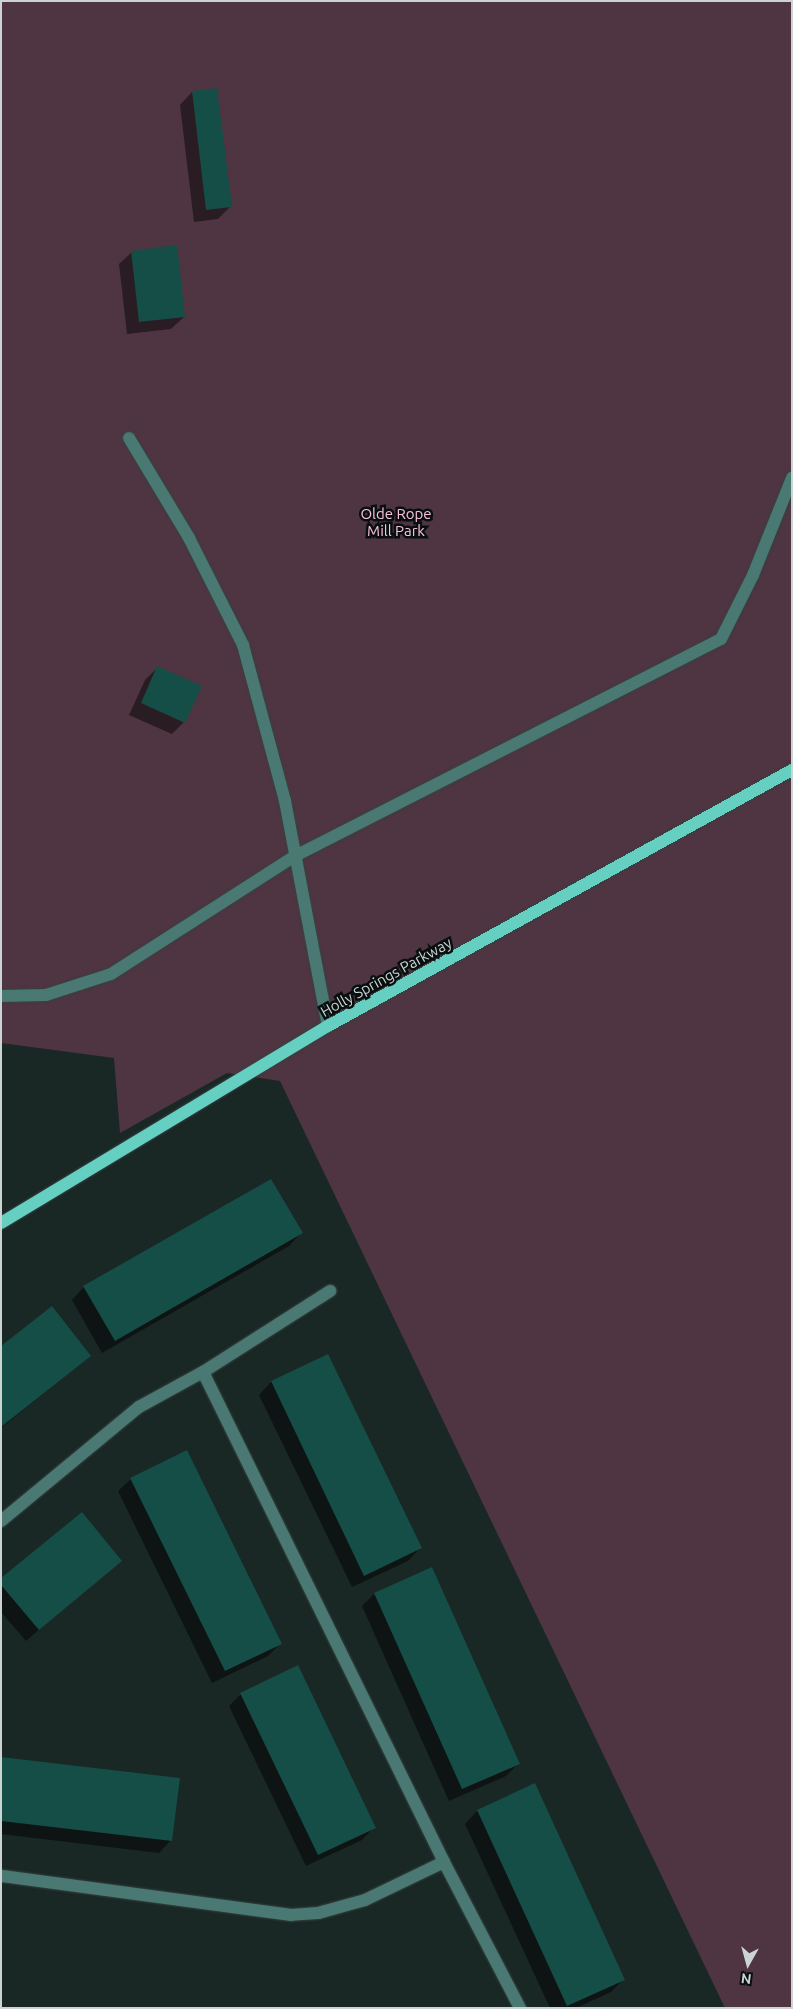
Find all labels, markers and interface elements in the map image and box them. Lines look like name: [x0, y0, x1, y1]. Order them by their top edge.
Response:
park label: Olde Rope Mill Park: [360, 504, 432, 539]
street label: Holly Springs Parkway: [317, 933, 455, 1021]
north arrow: [723, 1939, 773, 1989]
text: N: [740, 1970, 752, 1987]

